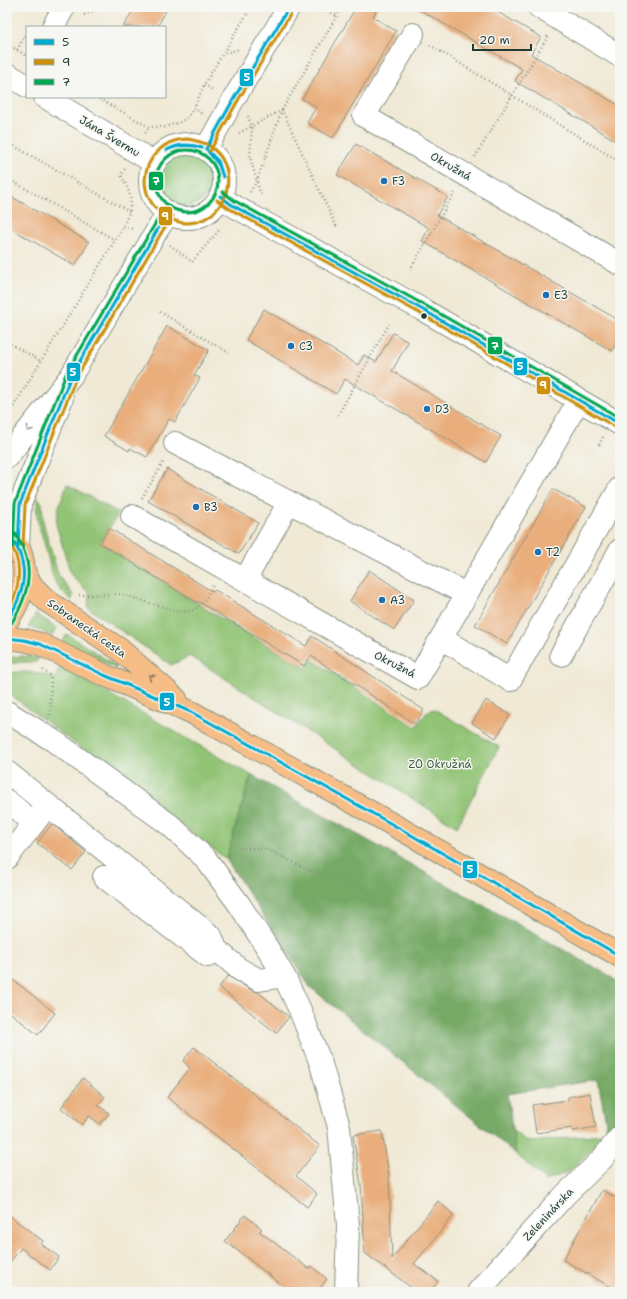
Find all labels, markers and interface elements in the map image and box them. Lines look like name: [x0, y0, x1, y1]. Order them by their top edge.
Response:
legend: [26, 26, 166, 98]
scale bar: [473, 26, 531, 52]
text: 20 m: [479, 32, 510, 48]
text: 5: [62, 34, 69, 50]
text: 9: [62, 54, 70, 70]
line badge: 5: [239, 68, 254, 87]
text: 5: [244, 70, 251, 85]
text: 7: [62, 74, 70, 90]
street label: Jána Švermu: [77, 112, 143, 160]
street label: Okružná: [428, 149, 474, 184]
line badge: 7: [148, 171, 164, 191]
text: 7: [152, 174, 160, 189]
place label: F3: [392, 174, 405, 189]
marker: F3: [379, 176, 389, 186]
line badge: 9: [158, 206, 173, 226]
text: 9: [161, 209, 169, 224]
place label: E3: [554, 288, 568, 303]
marker: E3: [541, 290, 551, 300]
unlabelled marker: [419, 311, 429, 321]
line badge: 7: [487, 336, 503, 355]
place label: C3: [299, 339, 313, 354]
text: 7: [491, 339, 499, 354]
marker: C3: [286, 341, 296, 351]
line badge: 5: [513, 357, 528, 376]
text: 5: [517, 359, 524, 374]
line badge: 5: [66, 362, 81, 382]
text: 5: [70, 365, 77, 380]
line badge: 9: [536, 376, 551, 395]
text: 9: [539, 378, 547, 393]
place label: D3: [435, 402, 449, 417]
marker: D3: [422, 404, 432, 414]
one-way arrow: [27, 424, 34, 431]
place label: B3: [204, 500, 218, 515]
marker: B3: [191, 502, 201, 512]
place label: T2: [546, 545, 560, 560]
marker: T2: [533, 547, 543, 557]
place label: A3: [390, 593, 405, 608]
marker: A3: [377, 595, 387, 605]
street label: Sobranecká cesta: [44, 596, 129, 661]
street label: Okružná: [371, 648, 418, 681]
one-way arrow: [148, 675, 156, 682]
line badge: 5: [159, 692, 175, 711]
text: 5: [164, 695, 171, 710]
park label: ZO Okružná: [409, 757, 472, 772]
line badge: 5: [462, 860, 478, 879]
text: 5: [467, 862, 474, 877]
street label: Zeleninárska: [520, 1184, 577, 1244]

